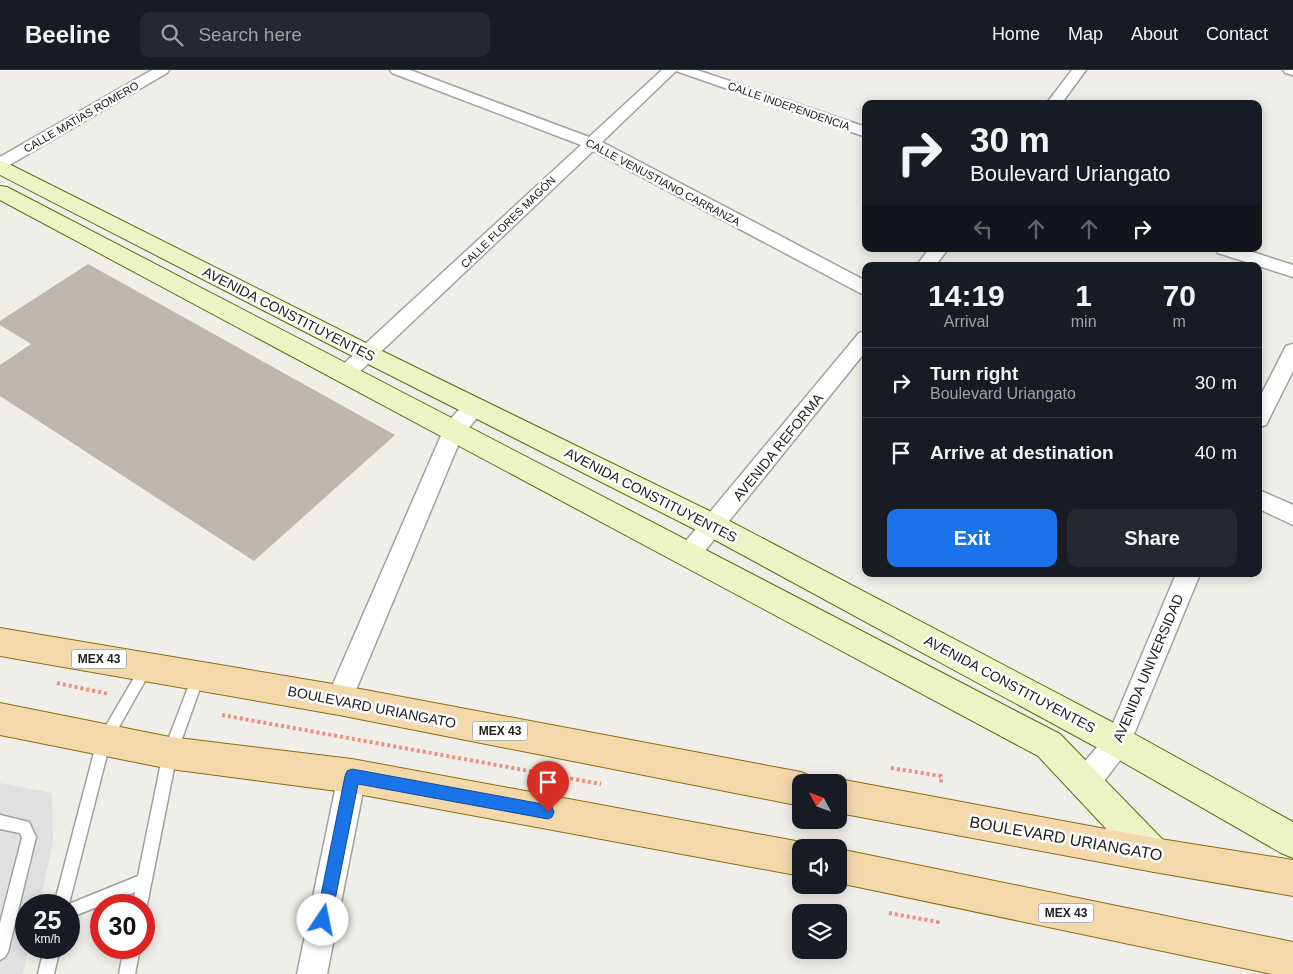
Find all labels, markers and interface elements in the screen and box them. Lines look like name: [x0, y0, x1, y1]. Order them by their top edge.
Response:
search box: [140, 12, 490, 57]
text: Beeline: [25, 21, 110, 48]
icon: search: [158, 21, 186, 49]
text: Search here: [198, 24, 302, 45]
text: Home: [992, 24, 1040, 44]
text: Map: [1068, 24, 1103, 44]
text: About: [1131, 24, 1178, 44]
text: Contact: [1206, 24, 1268, 44]
street label: CALLE MATÍAS ROMERO: [21, 79, 141, 155]
street label: CALLE INDEPENDENCIA: [726, 79, 852, 133]
icon: right: [887, 120, 952, 185]
text: 30 m: [970, 120, 1050, 159]
street label: CALLE VENUSTIANO CARRANZA: [584, 136, 743, 228]
text: Boulevard Uriangato: [970, 161, 1171, 186]
street label: CALLE FLORES MAGÓN: [458, 174, 558, 270]
icon: left: [969, 215, 997, 243]
icon: ahead: [1022, 215, 1050, 243]
icon: ahead: [1075, 215, 1103, 243]
icon: right: [1128, 215, 1156, 243]
street label: AVENIDA CONSTITUYENTES: [200, 263, 378, 365]
text: 14:19: [928, 279, 1005, 312]
text: 1: [1075, 279, 1092, 312]
text: 70: [1163, 279, 1196, 312]
text: Arrival: [944, 313, 989, 330]
text: min: [1071, 313, 1097, 330]
text: m: [1173, 313, 1186, 330]
text: Turn right: [930, 363, 1018, 384]
icon: right: [887, 369, 915, 397]
text: 30 m: [1195, 372, 1237, 393]
text: Boulevard Uriangato: [930, 385, 1076, 402]
street label: AVENIDA REFORMA: [730, 390, 827, 504]
icon: arrive: [887, 439, 915, 467]
text: Arrive at destination: [930, 442, 1114, 463]
text: 40 m: [1195, 442, 1237, 463]
street label: AVENIDA CONSTITUYENTES: [562, 444, 740, 546]
button: Exit: [887, 509, 1057, 567]
button: Share: [1067, 509, 1237, 567]
street label: AVENIDA UNIVERSIDAD: [1110, 592, 1186, 744]
street label: AVENIDA CONSTITUYENTES: [922, 632, 1098, 736]
road number: MEX 43: [72, 650, 126, 668]
street label: BOULEVARD URIANGATO: [286, 683, 458, 731]
road number: MEX 43: [472, 721, 528, 740]
pin: [527, 761, 569, 812]
icon: arrive: [534, 768, 562, 796]
north arrow: [792, 774, 848, 829]
map controls: [792, 774, 847, 959]
street label: BOULEVARD URIANGATO: [968, 813, 1164, 864]
button: sound: [792, 839, 847, 894]
position arrow: [296, 893, 348, 945]
speed limit sign: 30: [90, 894, 155, 959]
button: layers: [792, 904, 847, 959]
road number: MEX 43: [1038, 904, 1094, 922]
text: 25: [34, 906, 61, 934]
text: km/h: [34, 932, 61, 946]

